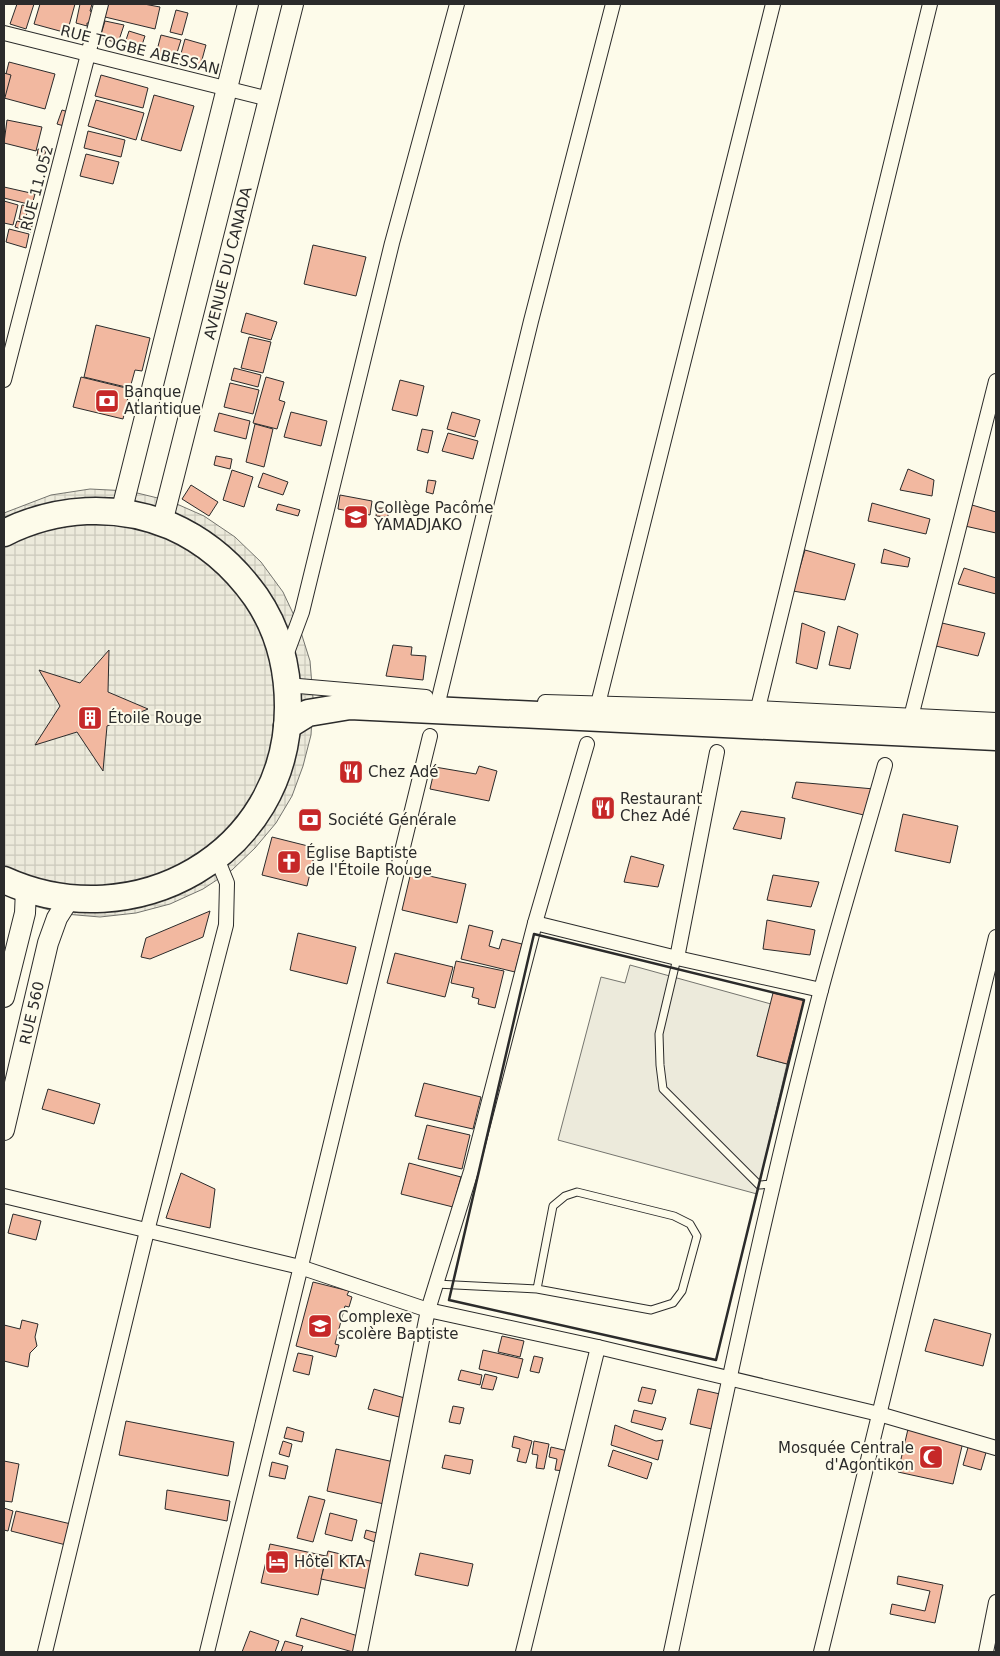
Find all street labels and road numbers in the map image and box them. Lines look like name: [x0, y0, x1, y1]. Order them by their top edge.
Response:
street label: RUE TOGBE ABESSAN: [58, 21, 222, 79]
street label: RUE 11.052: [17, 143, 57, 233]
street label: AVENUE DU CANADA: [200, 184, 256, 341]
street label: RUE 560: [16, 980, 48, 1046]

